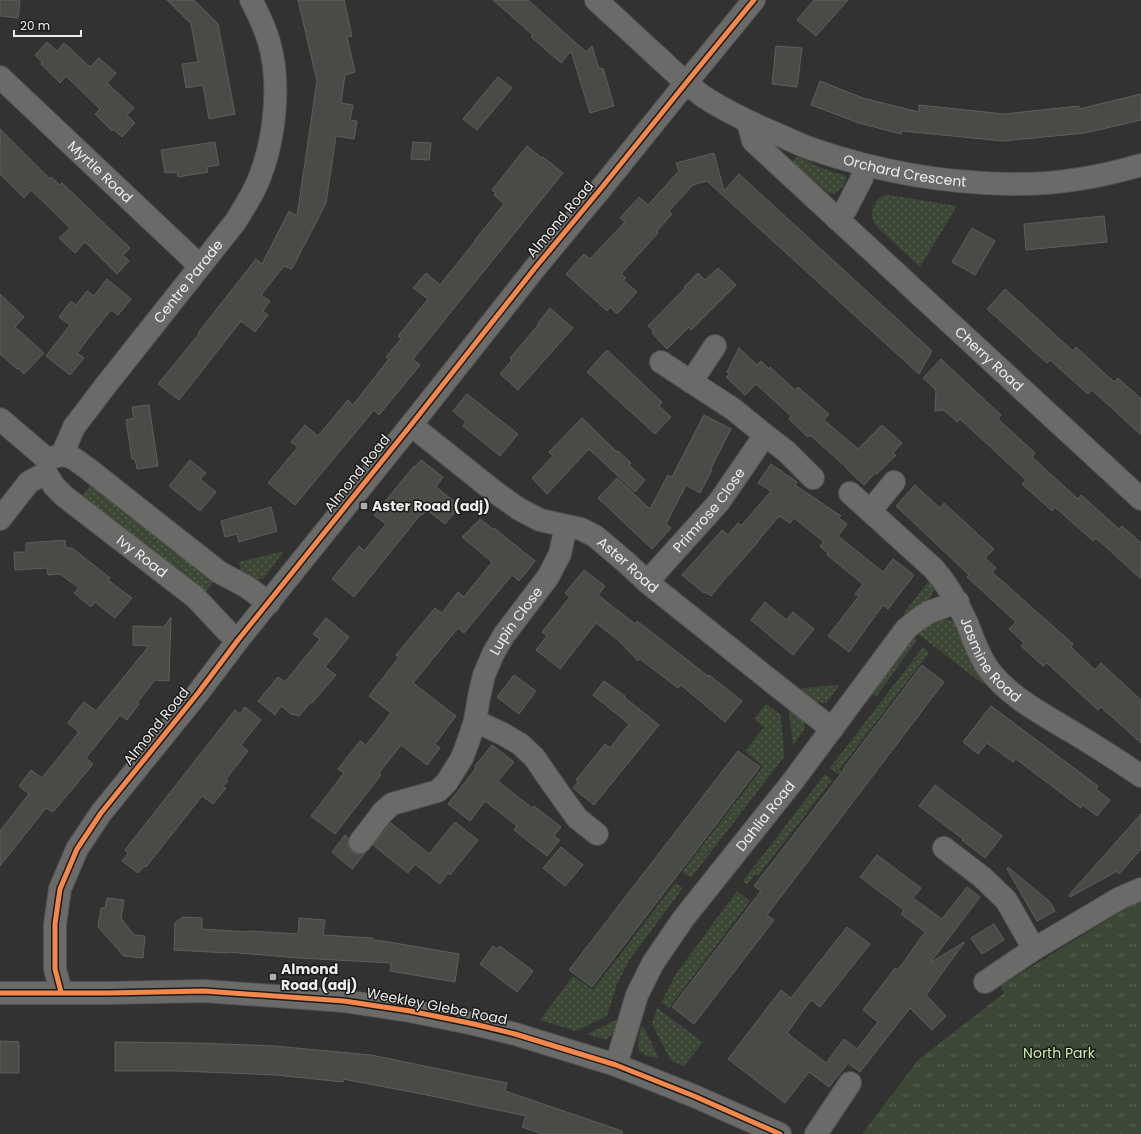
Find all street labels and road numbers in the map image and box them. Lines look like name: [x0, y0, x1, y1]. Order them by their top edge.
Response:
street label: Myrtle Road: [63, 136, 137, 207]
street label: Orchard Crescent: [841, 149, 967, 192]
street label: Almond Road: [522, 176, 598, 262]
street label: Centre Parade: [149, 235, 228, 327]
street label: Cherry Road: [950, 322, 1028, 396]
street label: Almond Road: [319, 430, 395, 516]
street label: Primrose Close: [668, 463, 750, 557]
street label: Ivy Road: [112, 530, 172, 582]
street label: Aster Road: [593, 532, 663, 598]
street label: Lupin Close: [485, 582, 547, 659]
street label: Jasmine Road: [956, 614, 1026, 707]
street label: Almond Road: [118, 683, 194, 769]
street label: Dahlia Road: [731, 776, 799, 855]
street label: Weekley Glebe Road: [365, 983, 509, 1029]

